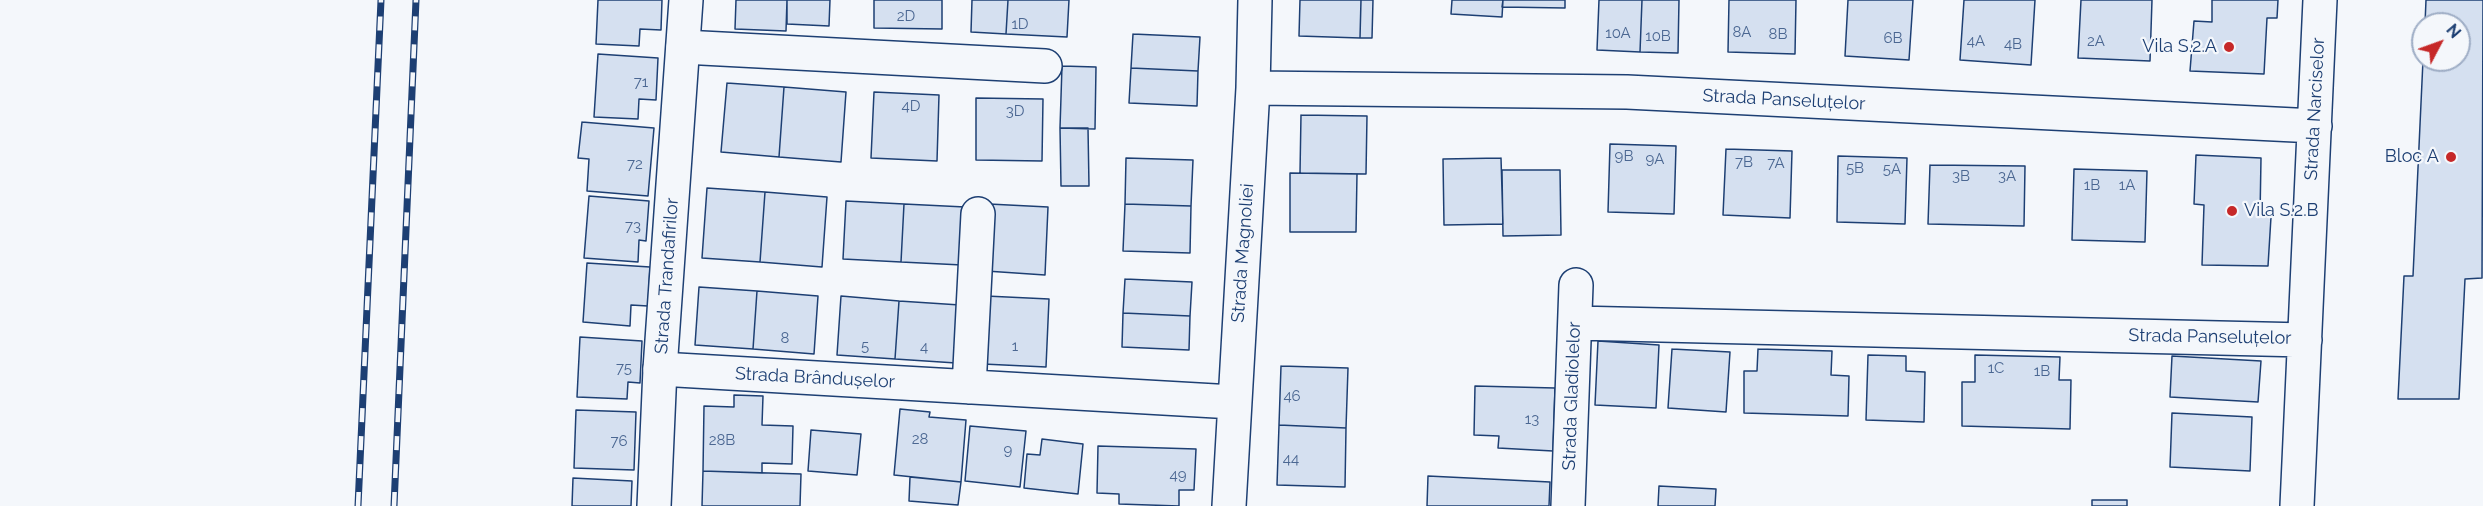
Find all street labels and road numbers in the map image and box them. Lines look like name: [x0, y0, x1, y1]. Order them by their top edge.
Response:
street label: Strada Narciselor: [2300, 37, 2330, 181]
street label: Strada Panseluțelor: [1702, 85, 1866, 115]
street label: Strada Magnoliei: [1227, 183, 1259, 323]
street label: Strada Trandafirilor: [651, 197, 683, 355]
street label: Strada Gladiolelor: [1559, 321, 1585, 471]
street label: Strada Panseluțelor: [2128, 325, 2292, 349]
street label: Strada Brândușelor: [734, 363, 896, 393]

